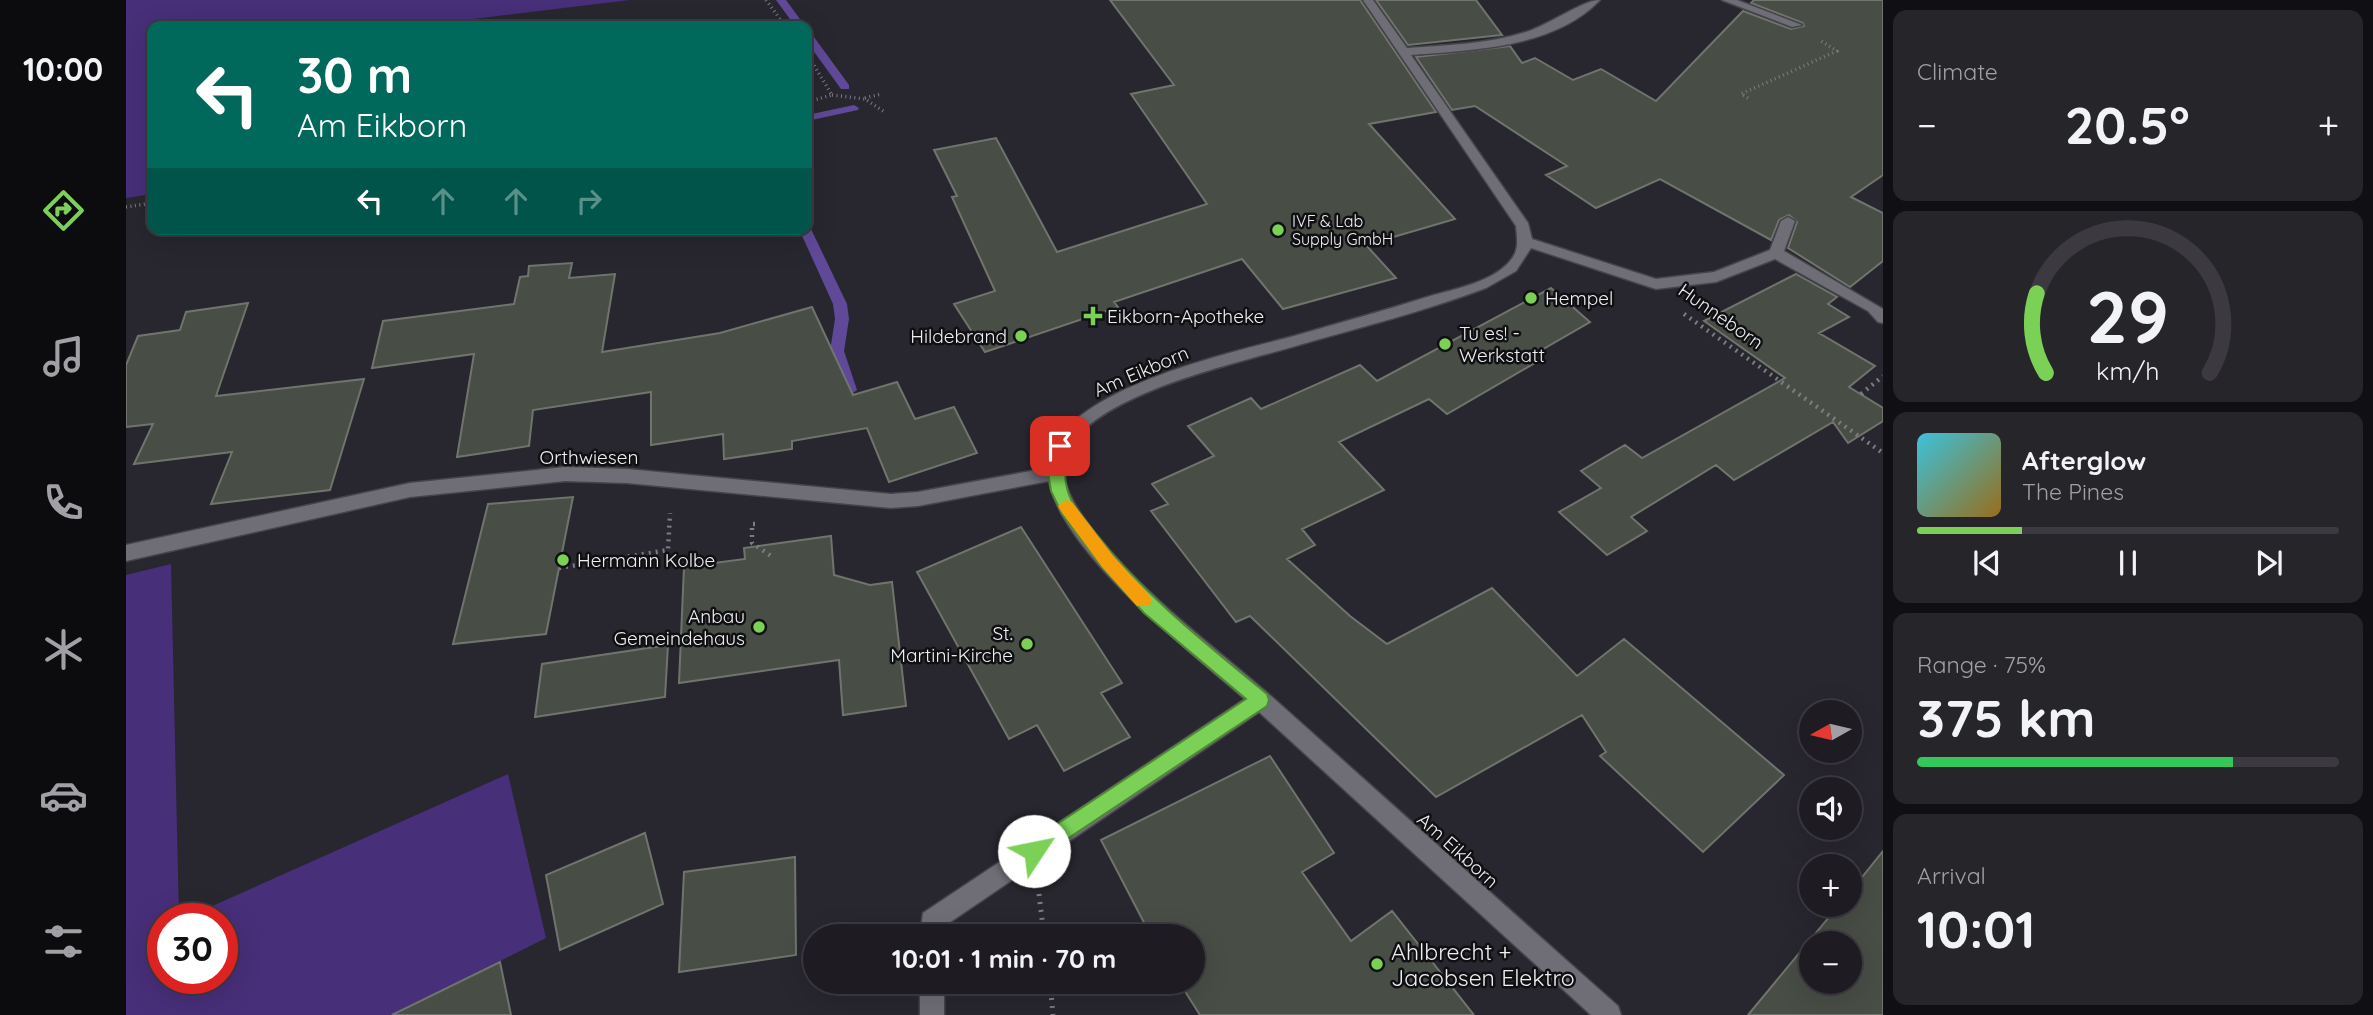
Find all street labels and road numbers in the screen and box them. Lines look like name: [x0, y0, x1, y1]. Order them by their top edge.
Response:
street label: Hunneborn: [1674, 278, 1768, 354]
street label: Am Eikborn: [1090, 340, 1192, 402]
street label: Orthwiesen: [540, 445, 638, 469]
street label: Am Eikborn: [1412, 807, 1504, 893]

